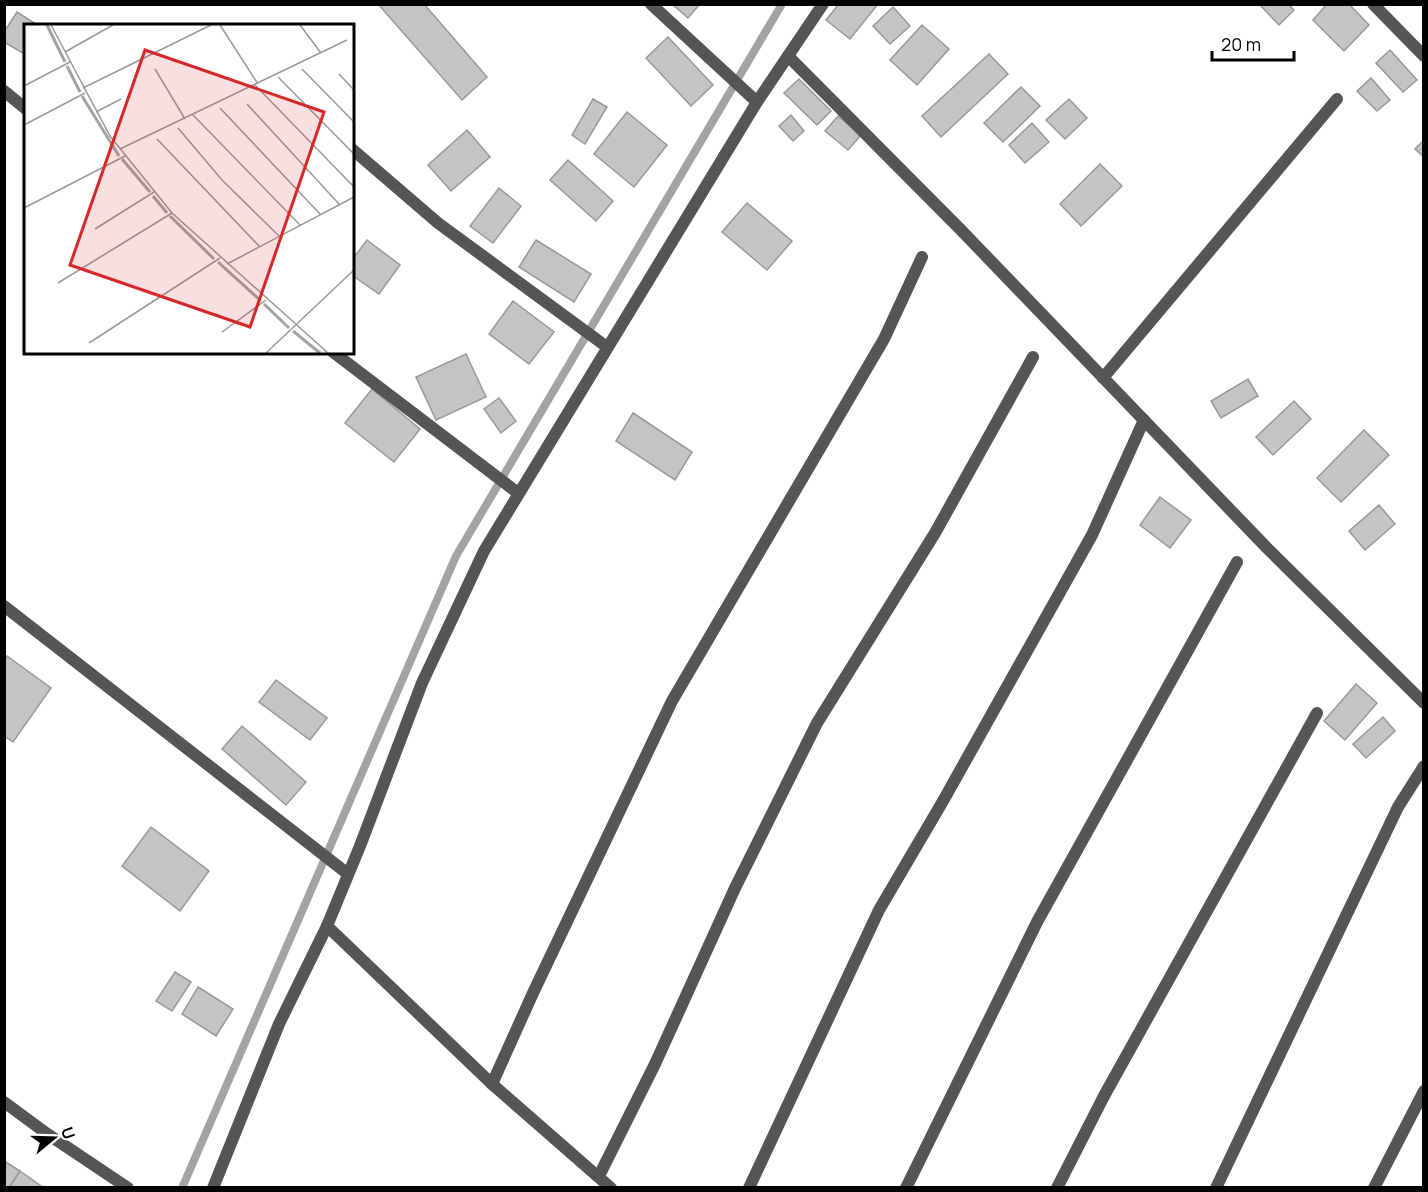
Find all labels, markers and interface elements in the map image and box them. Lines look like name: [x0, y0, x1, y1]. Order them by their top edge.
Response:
inset map: [24, 24, 354, 354]
scale bar: [1212, 24, 1294, 62]
text: 20 m: [1221, 32, 1261, 56]
north arrow: [24, 1108, 84, 1168]
text: U: [56, 1124, 80, 1142]

